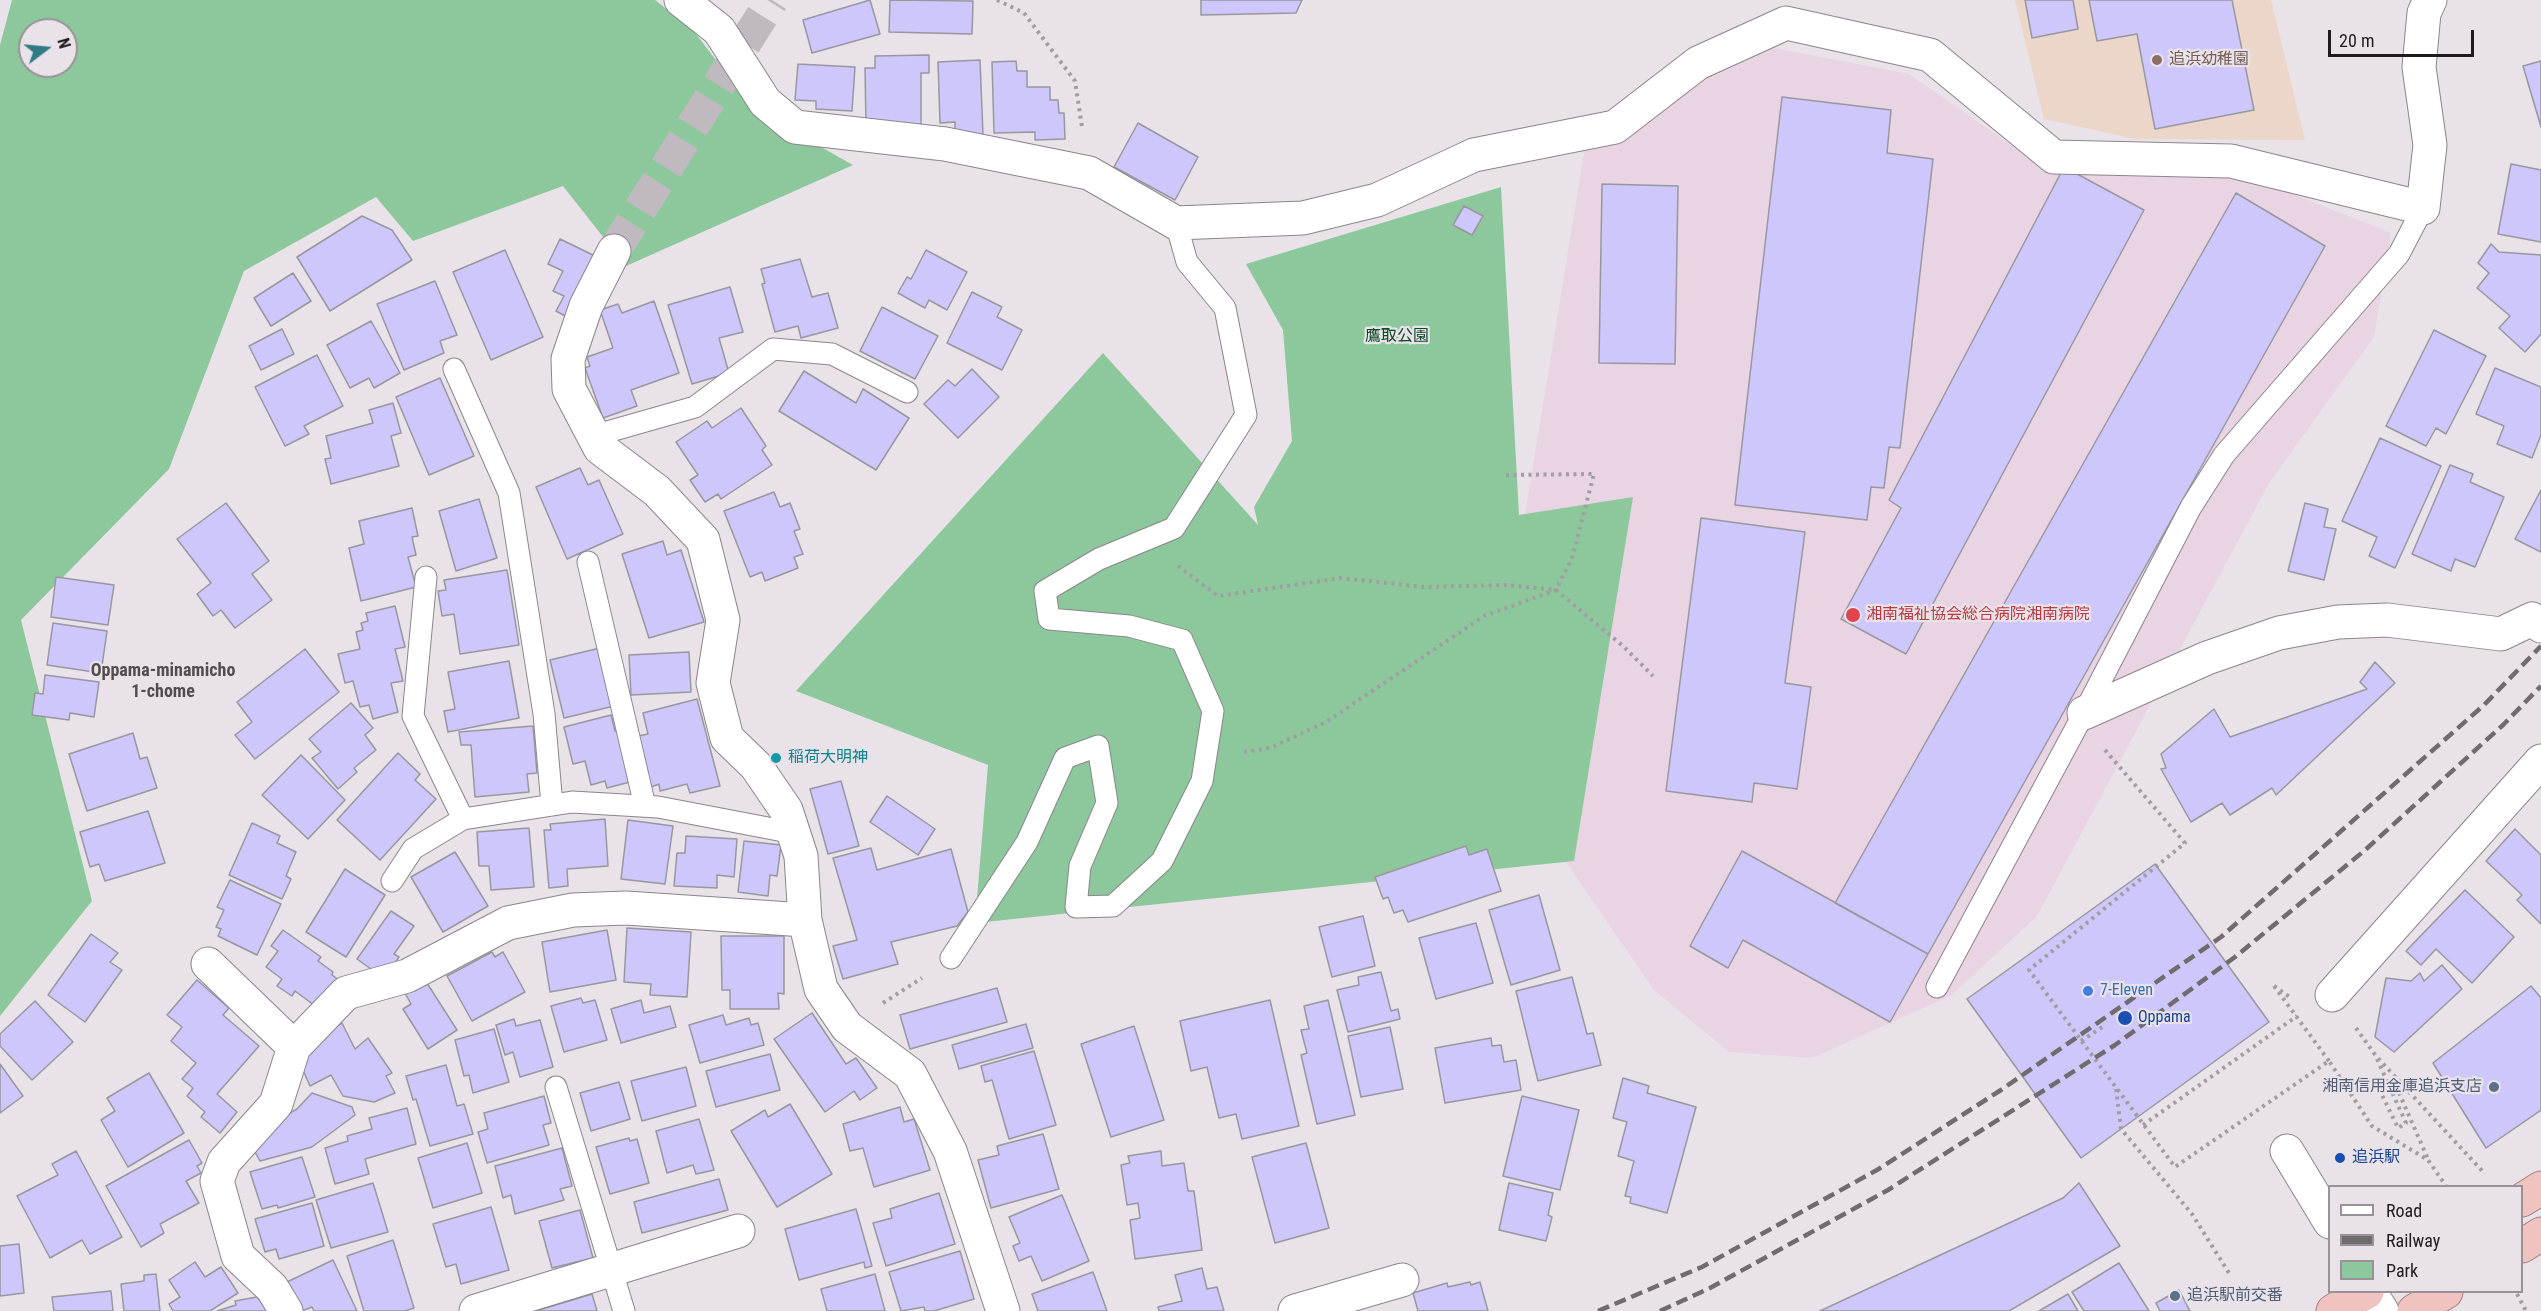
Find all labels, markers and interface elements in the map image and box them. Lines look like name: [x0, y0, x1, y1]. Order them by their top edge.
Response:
north arrow: [18, 18, 78, 78]
scale bar: [2331, 18, 2476, 56]
text: 20 m: [2339, 30, 2374, 51]
text: N: [53, 36, 74, 51]
place label: 追浜幼稚園: [2169, 50, 2249, 70]
marker: 追浜幼稚園: [2150, 53, 2164, 67]
park label: 鷹取公園: [1365, 327, 1429, 347]
place label: 湘南福祉協会総合病院湘南病院: [1866, 605, 2090, 625]
marker: 湘南福祉協会総合病院湘南病院: [1844, 606, 1862, 624]
district label: Oppama-minamicho 1-chome: [91, 660, 235, 702]
place label: 稲荷大明神: [788, 748, 868, 768]
marker: 稲荷大明神: [769, 751, 783, 765]
place label: 7-Eleven: [2100, 981, 2153, 1001]
marker: 7-Eleven: [2081, 984, 2095, 998]
place label: Oppama: [2138, 1008, 2191, 1028]
marker: Oppama: [2116, 1009, 2134, 1027]
place label: 湘南信用金庫追浜支店: [2322, 1077, 2482, 1097]
marker: 湘南信用金庫追浜支店: [2487, 1080, 2501, 1094]
place label: 追浜駅: [2352, 1148, 2400, 1168]
marker: 追浜駅: [2333, 1151, 2347, 1165]
legend: [2328, 1185, 2523, 1293]
text: Road: [2386, 1200, 2422, 1221]
text: Railway: [2386, 1230, 2440, 1251]
text: Park: [2386, 1260, 2418, 1281]
place label: 追浜駅前交番: [2187, 1286, 2283, 1306]
marker: 追浜駅前交番: [2168, 1289, 2182, 1303]

